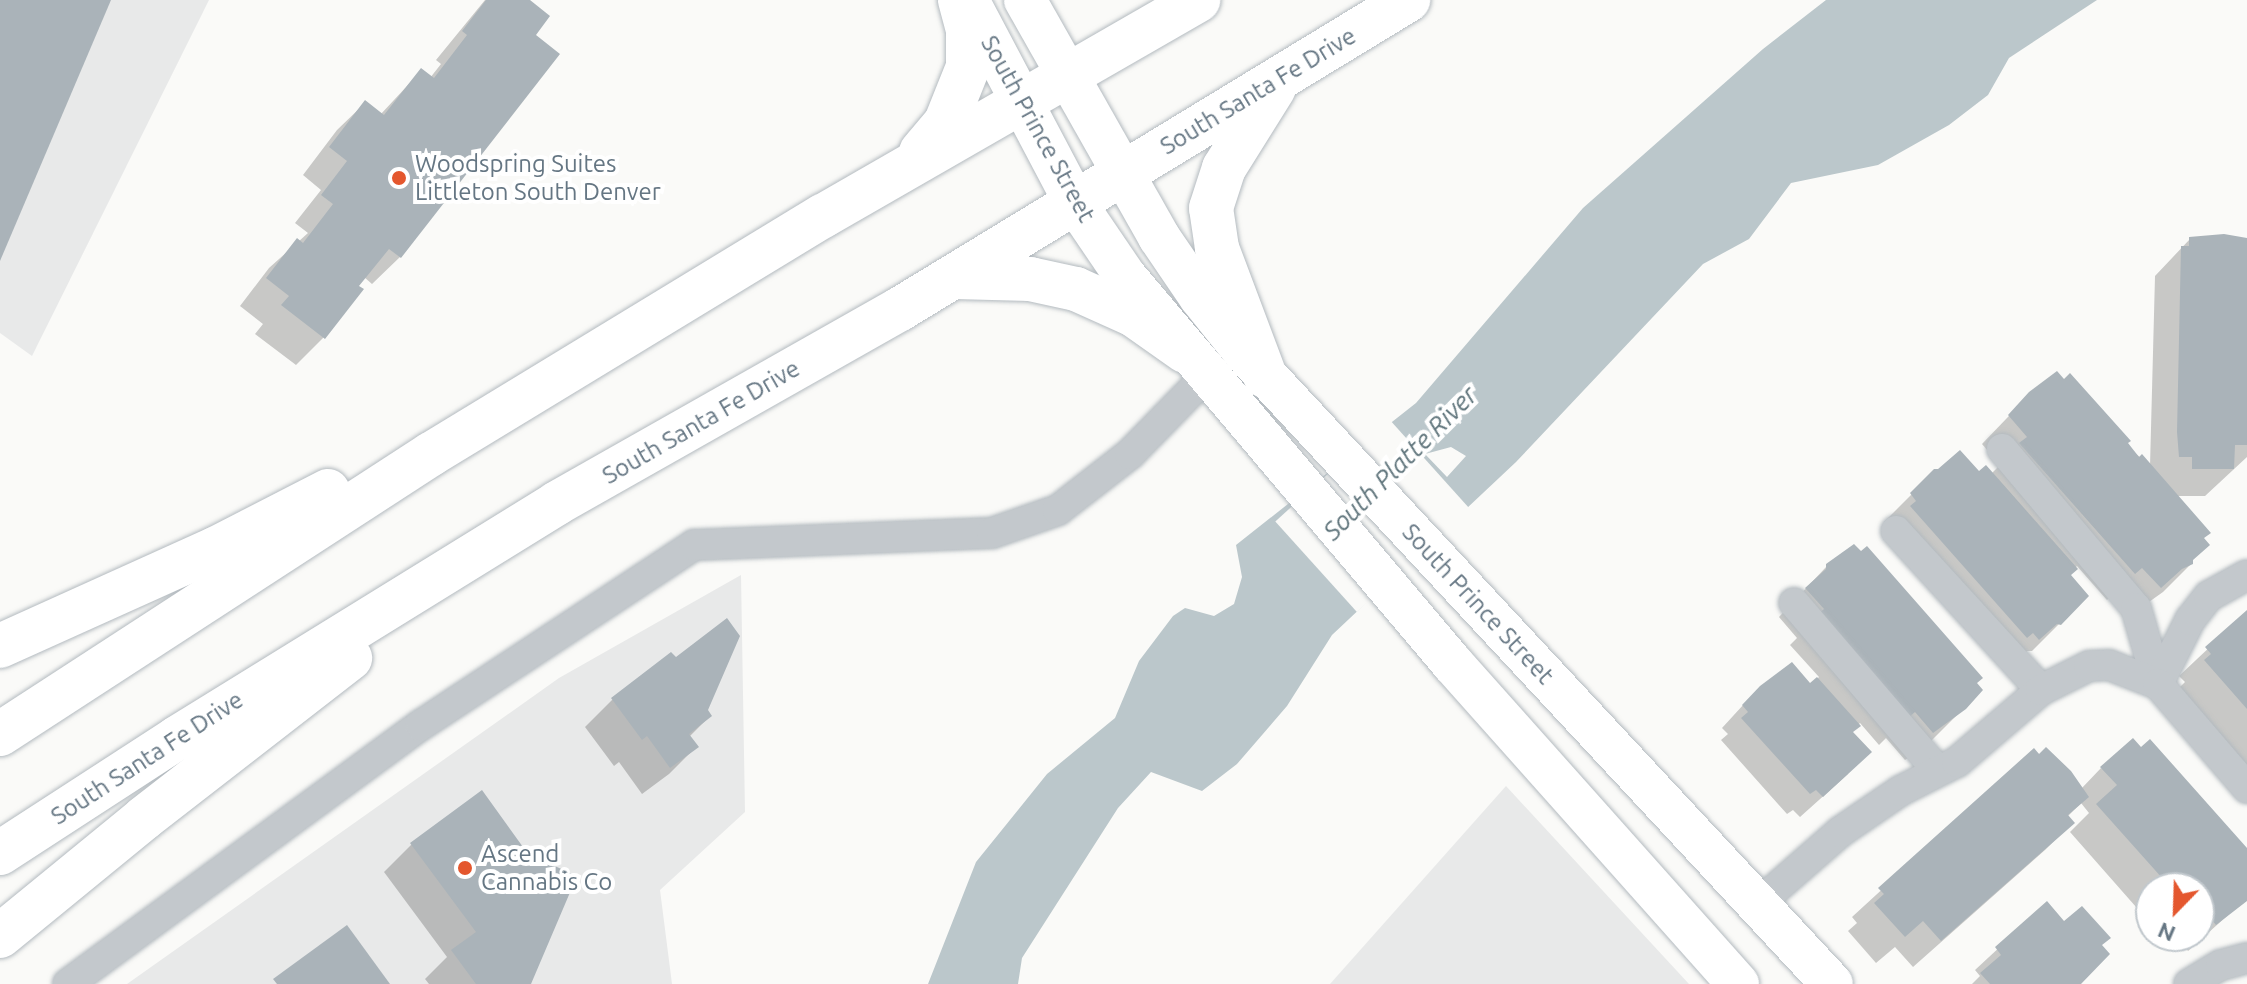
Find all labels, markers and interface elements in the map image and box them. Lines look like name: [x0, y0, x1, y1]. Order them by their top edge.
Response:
street label: South Santa Fe Drive: [1155, 21, 1361, 161]
street label: South Prince Street: [975, 31, 1101, 227]
place label: Woodspring Suites Littleton South Denver: [415, 150, 661, 206]
marker: Woodspring Suites Littleton South Denver: [390, 169, 408, 187]
street label: South Santa Fe Drive: [597, 354, 805, 490]
water label: South Platte River: [1316, 379, 1484, 547]
street label: South Prince Street: [1396, 518, 1560, 690]
street label: South Santa Fe Drive: [46, 685, 248, 831]
place label: Ascend Cannabis Co: [481, 840, 612, 896]
marker: Ascend Cannabis Co: [456, 859, 474, 877]
north arrow: [2135, 872, 2215, 952]
text: N: [2154, 918, 2179, 947]

